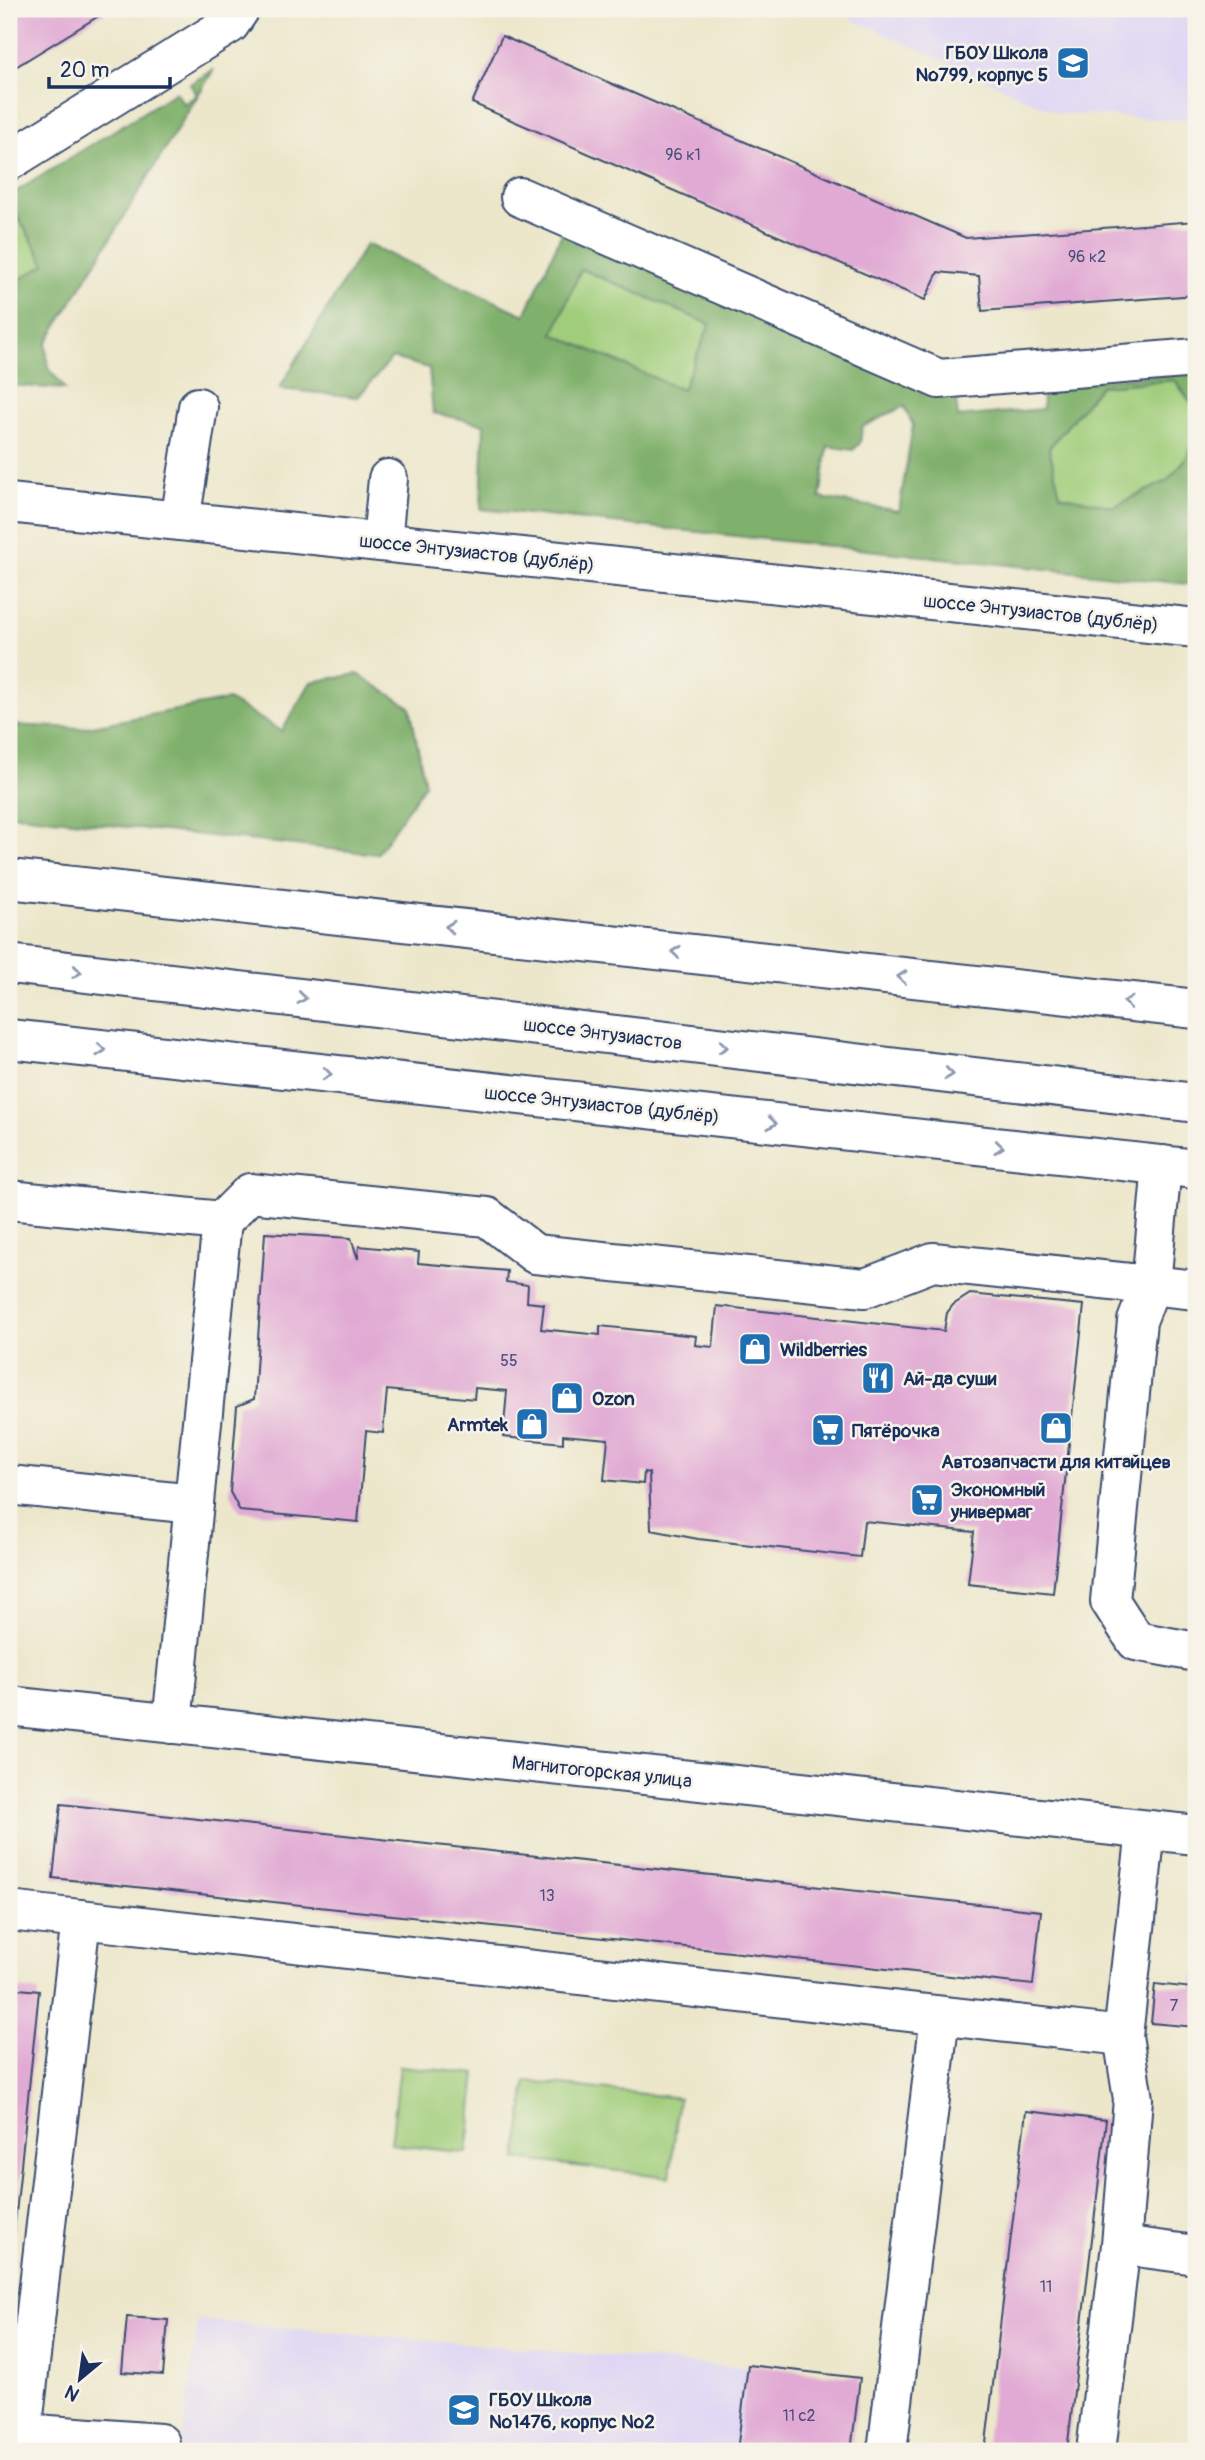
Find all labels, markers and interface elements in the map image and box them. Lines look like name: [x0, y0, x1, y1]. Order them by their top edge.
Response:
place label: ГБОУ Школа №799, корпус 5: [916, 41, 1048, 87]
school or university icon: ГБОУ Школа №799, корпус 5: [1054, 44, 1092, 82]
scale bar: [49, 46, 170, 90]
text: 20 m: [60, 57, 109, 84]
house number: 96 к1: [665, 145, 701, 165]
house number: 96 к2: [1068, 247, 1106, 267]
street label: шоссе Энтузиастов (дублёр): [358, 529, 596, 577]
street label: шоссе Энтузиастов (дублёр): [922, 589, 1160, 637]
one-way arrow: [444, 920, 456, 935]
one-way arrow: [670, 945, 681, 960]
one-way arrow: [71, 964, 82, 979]
one-way arrow: [896, 970, 907, 985]
one-way arrow: [297, 991, 308, 1006]
one-way arrow: [1123, 994, 1134, 1009]
street label: шоссе Энтузиастов: [522, 1012, 684, 1056]
one-way arrow: [717, 1040, 729, 1055]
one-way arrow: [95, 1042, 107, 1057]
one-way arrow: [322, 1066, 333, 1081]
one-way arrow: [943, 1066, 955, 1081]
street label: шоссе Энтузиастов (дублёр): [483, 1081, 721, 1129]
one-way arrow: [767, 1115, 778, 1130]
one-way arrow: [993, 1140, 1004, 1155]
shop icon: Wildberries: [736, 1330, 774, 1368]
place label: Wildberries: [780, 1338, 867, 1362]
house number: 55: [500, 1351, 518, 1371]
restaurant icon: Ай-да суши: [859, 1359, 897, 1397]
place label: Ай-да суши: [903, 1367, 997, 1391]
shop icon: Ozon: [548, 1379, 586, 1417]
place label: Ozon: [592, 1387, 635, 1411]
shop icon: Armtek: [513, 1405, 551, 1443]
shop icon: Автозапчасти для китайцев: [1037, 1409, 1075, 1447]
supermarket icon: Пятёрочка: [809, 1411, 847, 1449]
place label: Armtek: [447, 1413, 509, 1437]
place label: Пятёрочка: [852, 1419, 940, 1443]
place label: Автозапчасти для китайцев: [941, 1450, 1171, 1474]
place label: Экономный универмаг: [950, 1478, 1045, 1524]
supermarket icon: Экономный универмаг: [908, 1481, 946, 1519]
street label: Магнитогорская улица: [511, 1751, 693, 1793]
house number: 13: [539, 1886, 555, 1906]
house number: 7: [1170, 1996, 1179, 2016]
house number: 11: [1040, 2277, 1052, 2297]
north arrow: [46, 2344, 116, 2414]
text: N: [61, 2379, 84, 2407]
place label: ГБОУ Школа №1476, корпус №2: [489, 2388, 655, 2434]
school or university icon: ГБОУ Школа №1476, корпус №2: [445, 2391, 483, 2429]
house number: 11 с2: [782, 2406, 816, 2426]

